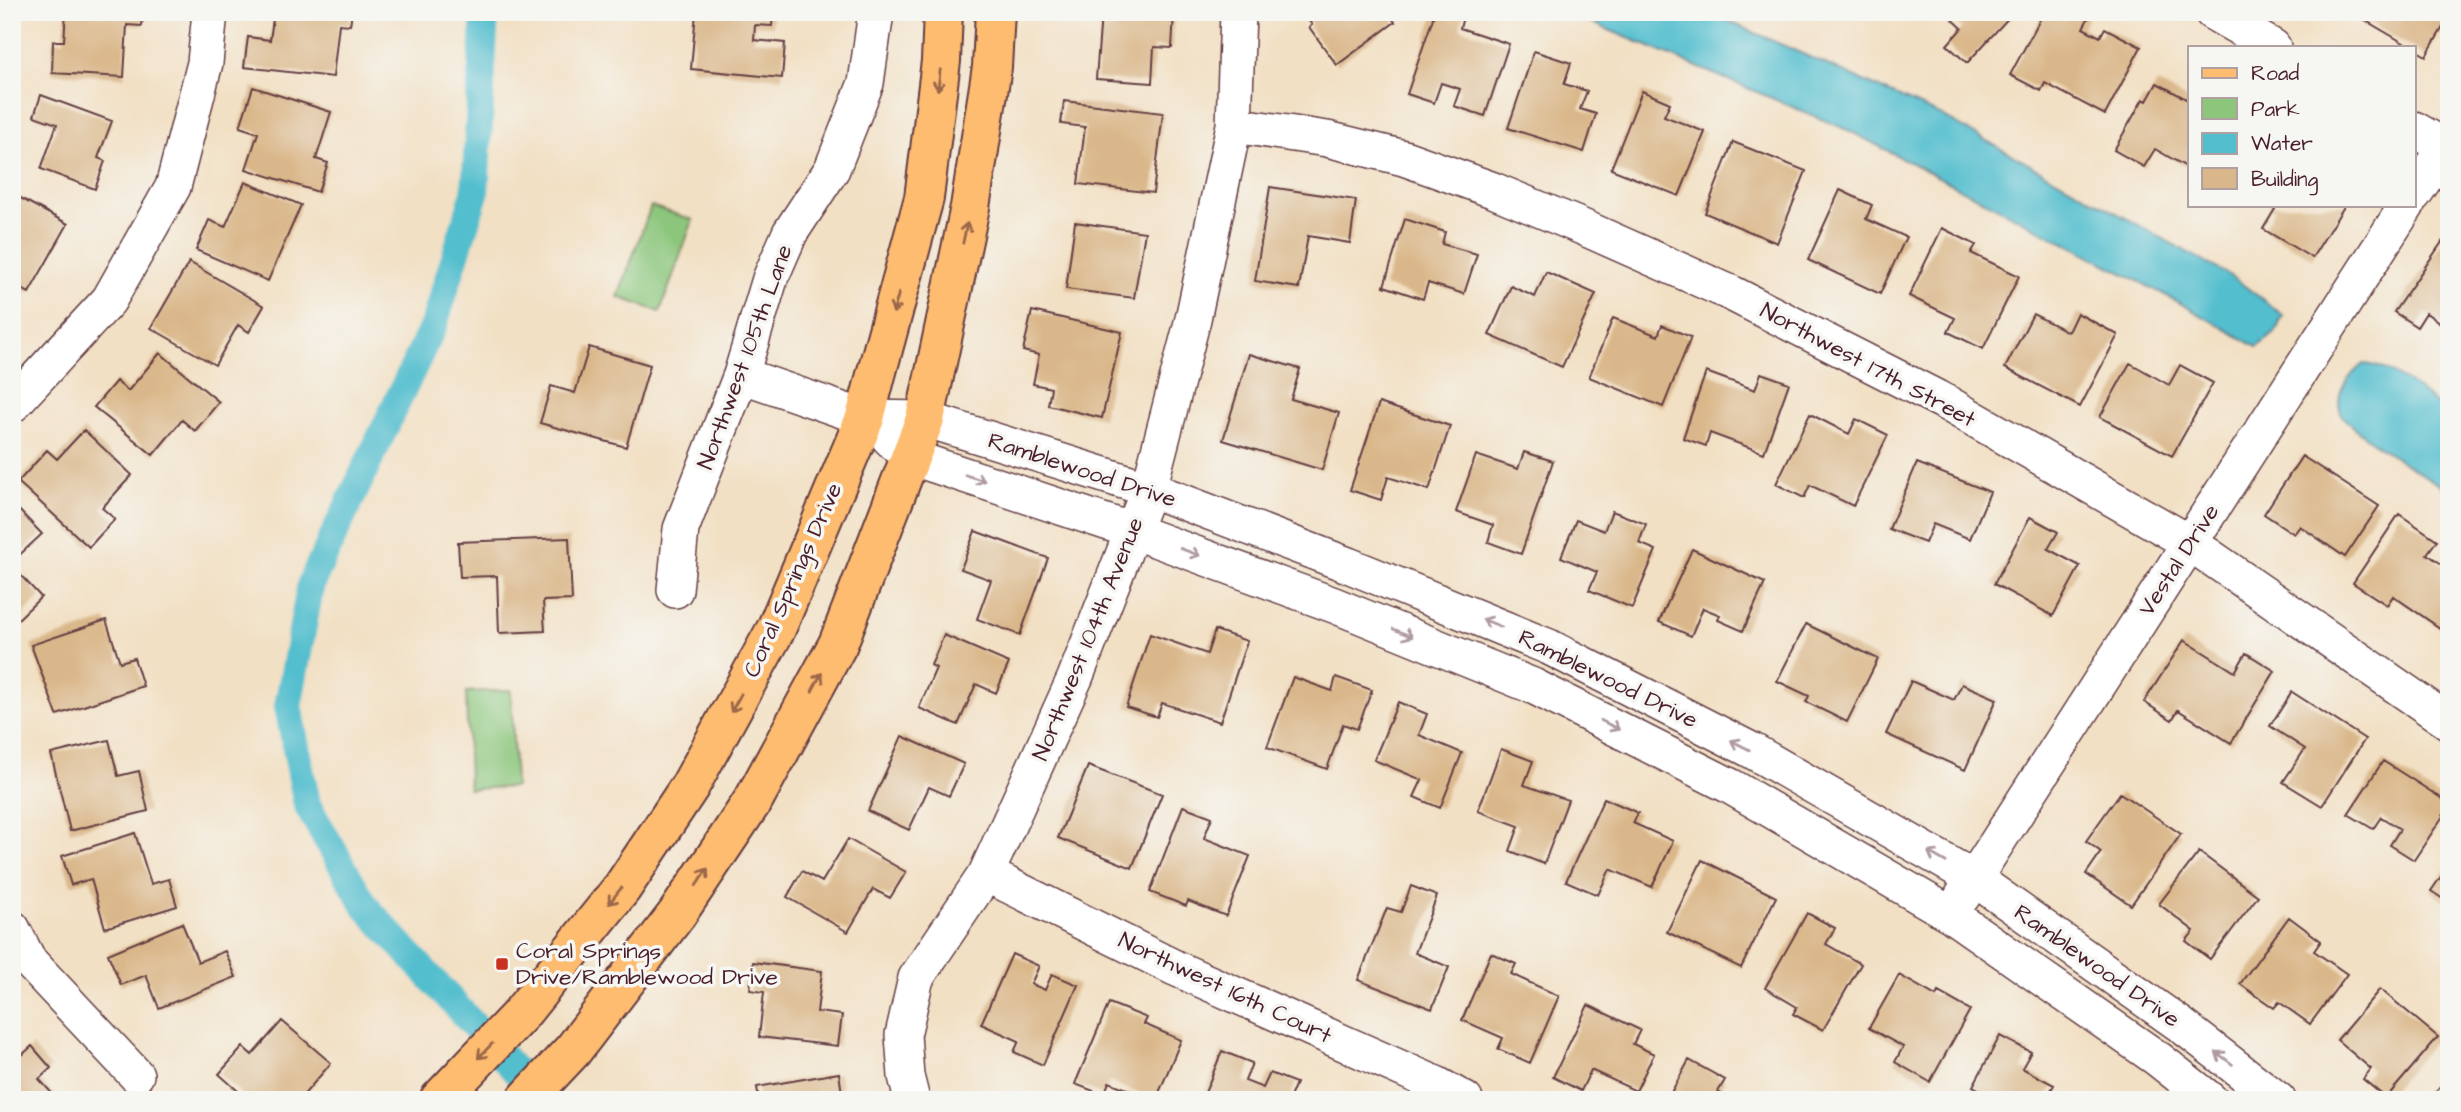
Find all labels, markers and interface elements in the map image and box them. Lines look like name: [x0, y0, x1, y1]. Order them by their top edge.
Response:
legend: [2188, 46, 2416, 206]
text: Road: [2251, 59, 2299, 88]
one-way arrow: [932, 68, 945, 91]
text: Park: [2251, 95, 2300, 124]
text: Water: [2251, 129, 2313, 158]
text: Building: [2251, 165, 2319, 196]
one-way arrow: [958, 222, 972, 245]
street label: Northwest 105th Lane: [689, 240, 801, 474]
one-way arrow: [889, 291, 902, 314]
street label: Northwest 17th Street: [1755, 295, 1982, 436]
street label: Ramblewood Drive: [984, 425, 1180, 515]
one-way arrow: [964, 472, 986, 485]
street label: Coral Springs Drive: [736, 478, 851, 683]
street label: Vestal Drive: [2131, 498, 2227, 622]
street label: Northwest 104th Avenue: [1025, 513, 1151, 765]
one-way arrow: [1179, 546, 1201, 559]
one-way arrow: [1481, 616, 1503, 629]
street label: Ramblewood Drive: [1513, 622, 1703, 736]
one-way arrow: [1391, 627, 1413, 640]
one-way arrow: [811, 672, 825, 692]
one-way arrow: [729, 692, 742, 713]
one-way arrow: [1599, 719, 1620, 733]
one-way arrow: [1730, 737, 1751, 751]
one-way arrow: [1928, 850, 1948, 864]
one-way arrow: [695, 868, 709, 888]
one-way arrow: [608, 886, 623, 904]
street label: Ramblewood Drive: [2008, 897, 2186, 1035]
street label: Northwest 16th Court: [1113, 924, 1338, 1052]
place label: Coral Springs Drive/Ramblewood Drive: [516, 935, 778, 993]
marker: Coral Springs Drive/Ramblewood Drive: [494, 956, 510, 972]
one-way arrow: [477, 1042, 494, 1059]
one-way arrow: [2215, 1051, 2233, 1066]

